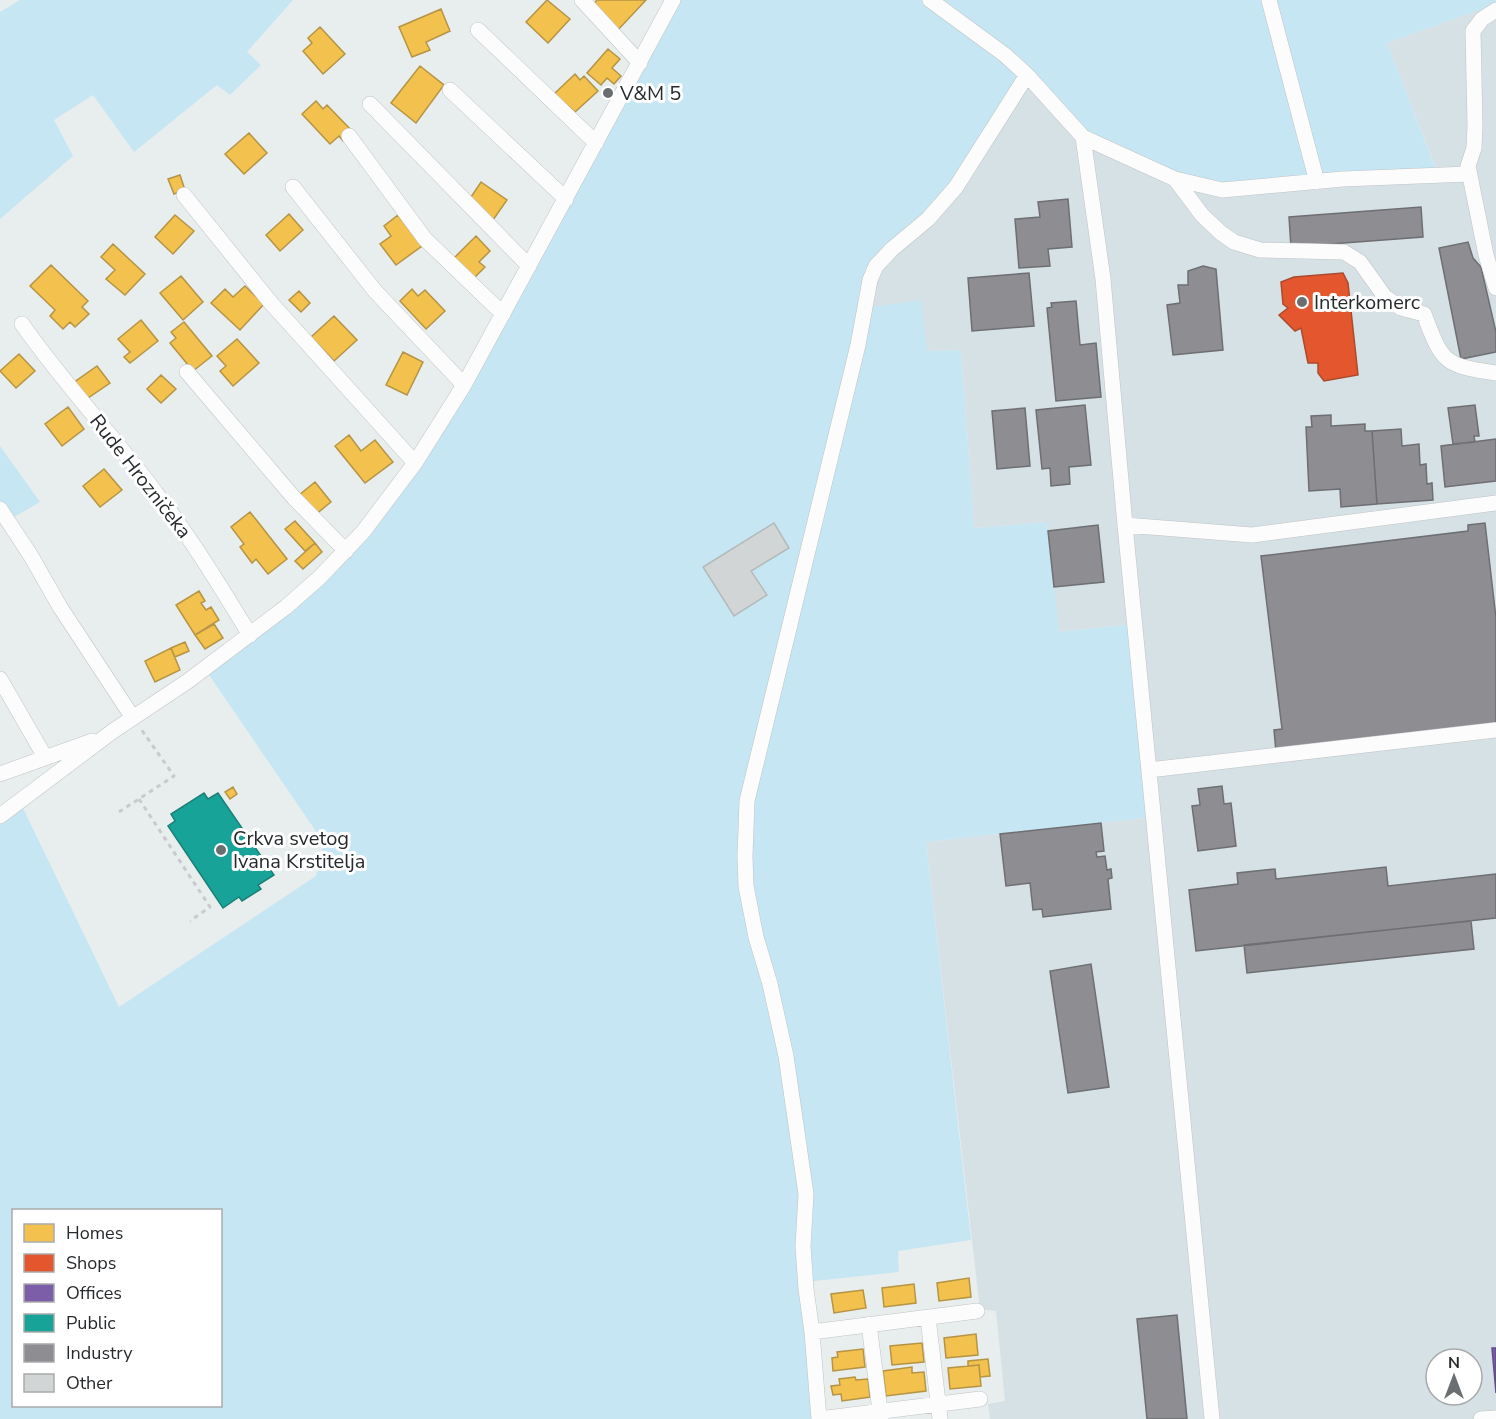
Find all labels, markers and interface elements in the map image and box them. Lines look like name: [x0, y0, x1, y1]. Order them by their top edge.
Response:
place label: V&M 5: [619, 80, 681, 107]
marker: V&M 5: [601, 86, 615, 100]
place label: Interkomerc: [1314, 289, 1420, 316]
marker: Interkomerc: [1295, 295, 1309, 309]
street label: Rude Hrozničeka: [84, 409, 198, 544]
place label: Crkva svetog Ivana Krstitelja: [233, 825, 365, 875]
marker: Crkva svetog Ivana Krstitelja: [214, 843, 228, 857]
legend: [12, 1209, 222, 1407]
text: Homes: [66, 1221, 123, 1245]
text: Shops: [66, 1251, 116, 1275]
text: Offices: [66, 1281, 122, 1305]
text: Public: [66, 1311, 116, 1335]
text: Industry: [66, 1341, 133, 1365]
north arrow: [1424, 1347, 1484, 1407]
text: N: [1448, 1352, 1460, 1374]
text: Other: [66, 1371, 113, 1395]

